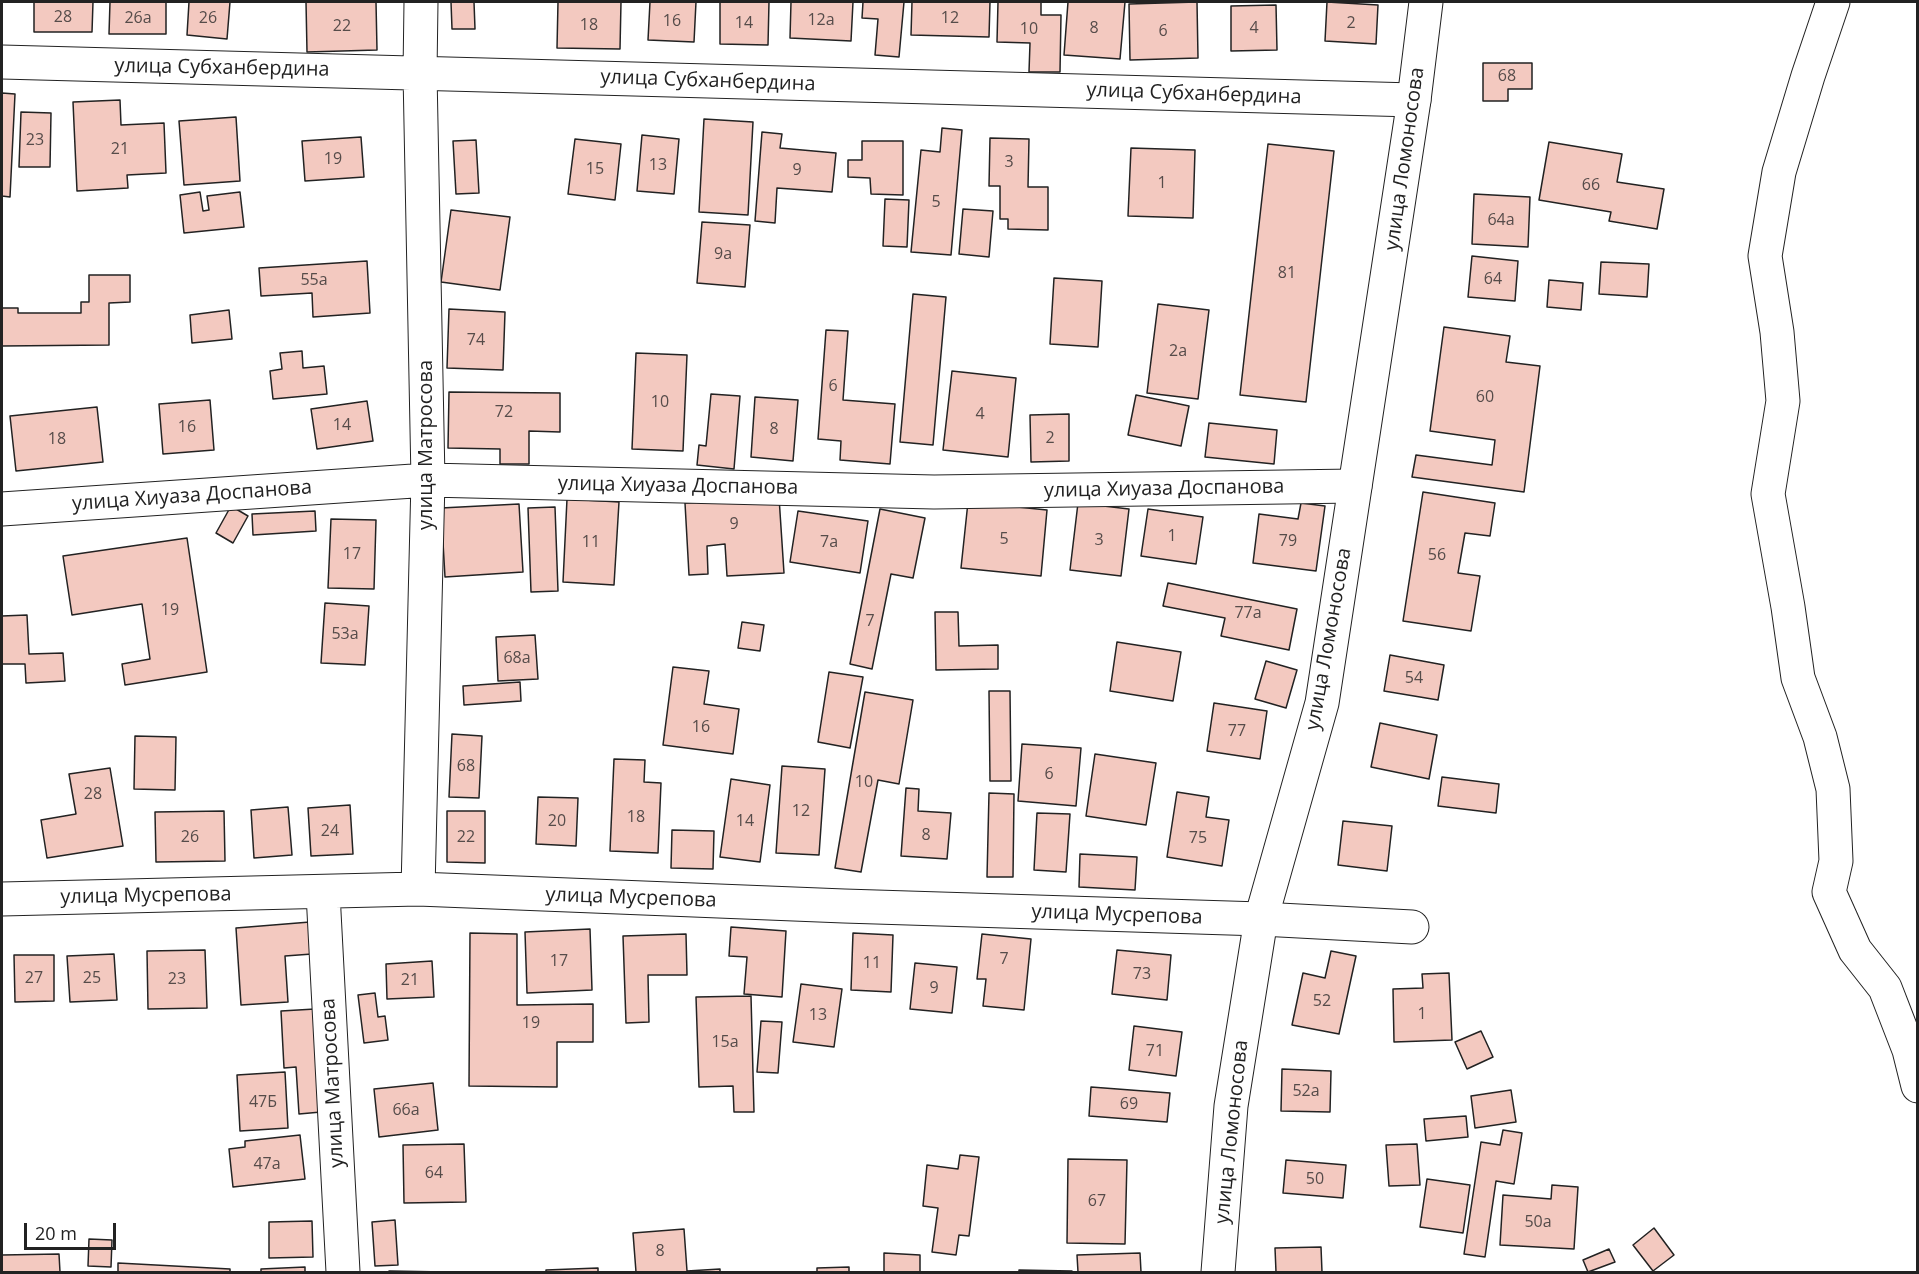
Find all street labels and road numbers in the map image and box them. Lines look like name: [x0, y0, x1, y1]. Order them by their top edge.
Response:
street label: улица Субханбердина: [114, 54, 330, 82]
street label: улица Субханбердина: [600, 65, 816, 97]
street label: улица Ломоносова: [1380, 66, 1430, 252]
street label: улица Субханбердина: [1086, 78, 1302, 110]
street label: улица Матросова: [414, 360, 438, 530]
street label: улица Хиуаза Доспанова: [558, 472, 798, 500]
street label: улица Хиуаза Доспанова: [1044, 475, 1284, 503]
street label: улица Хиуаза Доспанова: [71, 476, 313, 516]
street label: улица Ломоносова: [1301, 546, 1357, 732]
street label: улица Мусрепова: [60, 883, 232, 909]
street label: улица Мусрепова: [545, 883, 717, 913]
street label: улица Мусрепова: [1031, 900, 1203, 930]
street label: улица Матросова: [317, 997, 349, 1169]
street label: улица Ломоносова: [1210, 1039, 1254, 1225]

